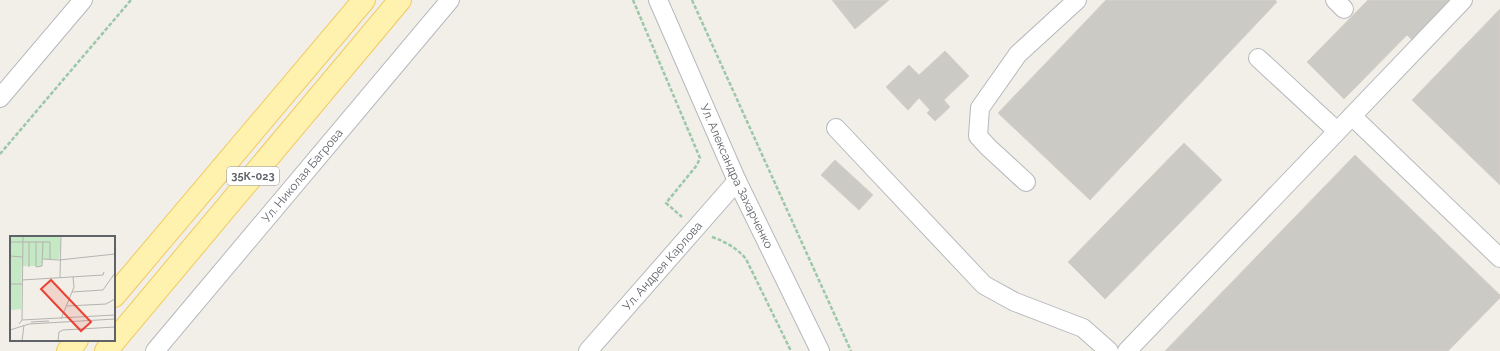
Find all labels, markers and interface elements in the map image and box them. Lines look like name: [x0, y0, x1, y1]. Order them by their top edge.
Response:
street label: Ул. Александра Захарченко: [697, 102, 776, 251]
street label: Ул. Николая Багрова: [259, 126, 346, 225]
road number: 35К-023: [227, 167, 279, 185]
street label: Ул. Андрея Карлова: [620, 219, 705, 313]
inset map: [10, 236, 115, 341]

